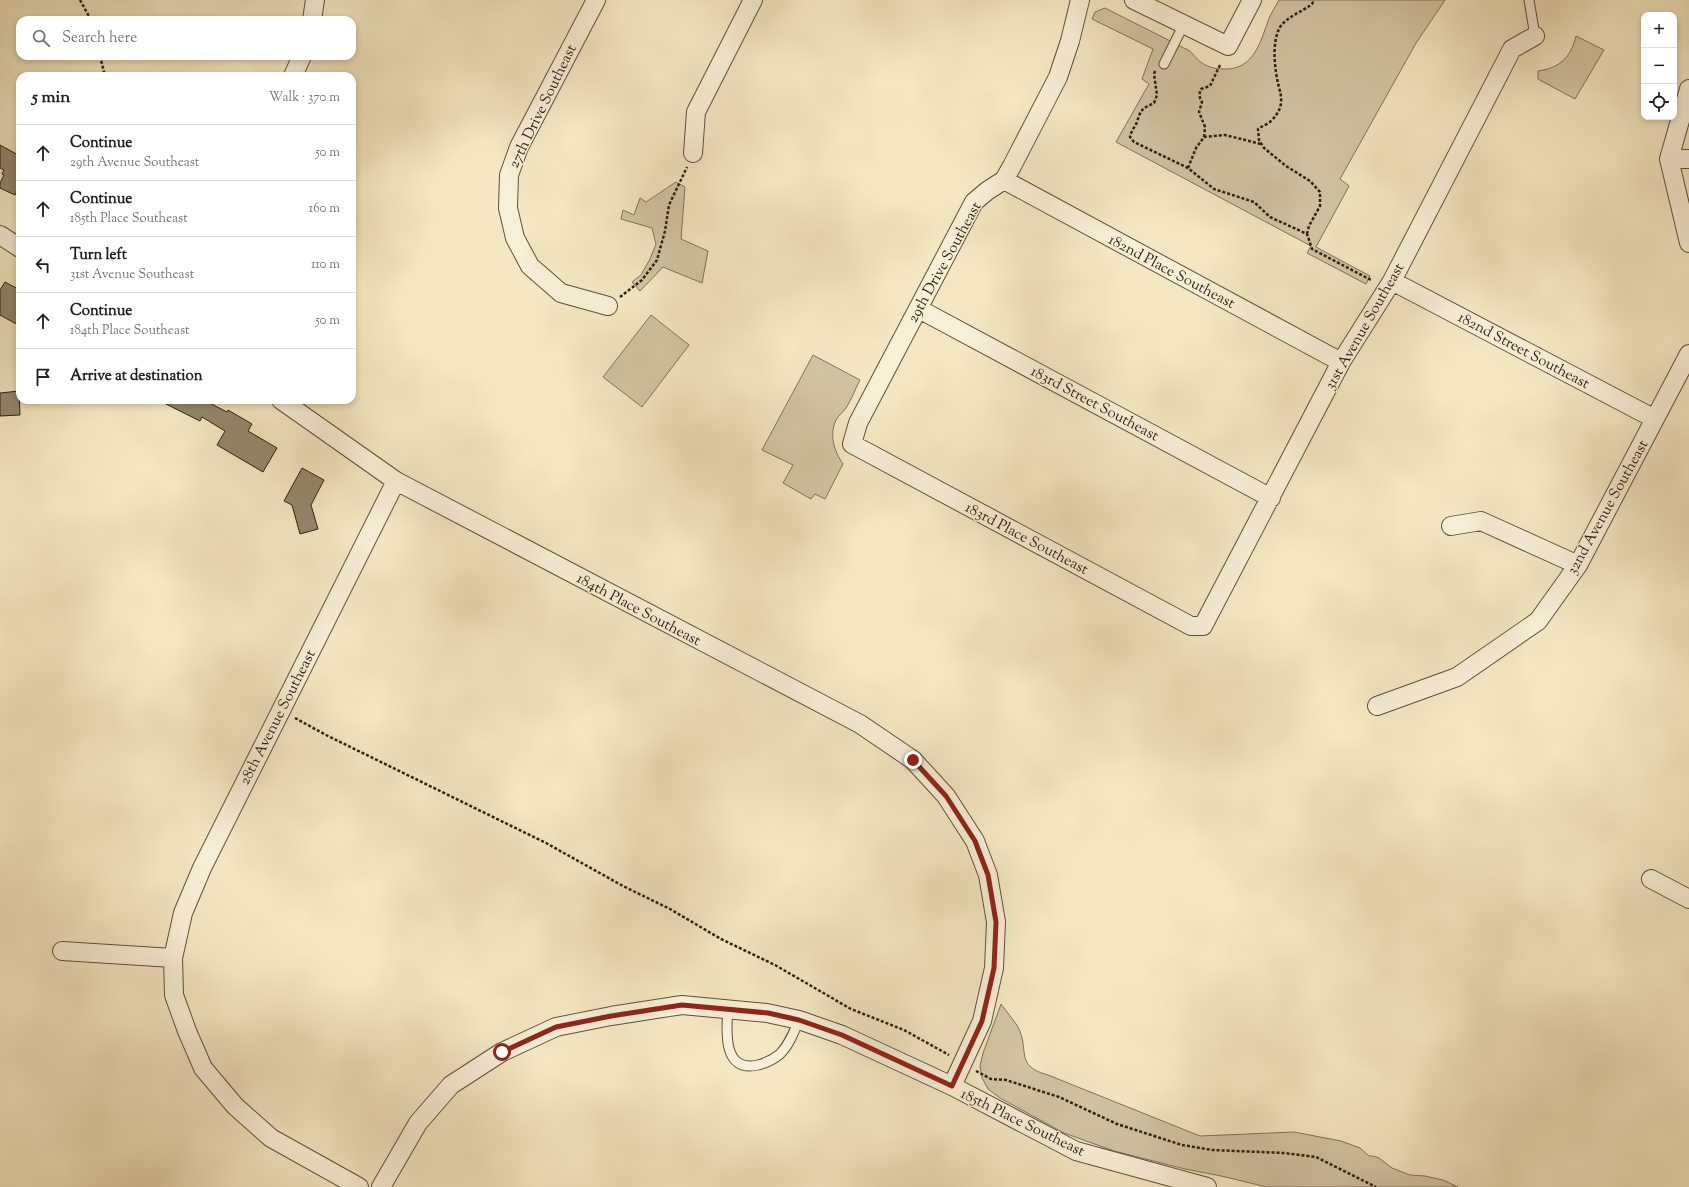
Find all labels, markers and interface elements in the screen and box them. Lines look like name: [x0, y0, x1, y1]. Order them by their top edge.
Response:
map controls: [1641, 12, 1677, 120]
button: +: [1641, 12, 1677, 48]
search box: [16, 16, 356, 60]
icon: search: [30, 27, 52, 49]
text: Search here: [62, 28, 137, 49]
street label: 27th Drive Southeast: [504, 41, 582, 172]
button: −: [1641, 48, 1677, 84]
button: locate: [1641, 84, 1677, 120]
text: 5 min: [32, 86, 70, 110]
text: Walk · 370 m: [269, 89, 340, 107]
text: Continue: [70, 133, 132, 154]
icon: ahead: [32, 142, 54, 164]
text: 50 m: [315, 144, 340, 162]
text: 29th Avenue Southeast: [70, 154, 199, 172]
text: Continue: [70, 189, 132, 210]
icon: ahead: [32, 198, 54, 220]
street label: 29th Drive Southeast: [903, 199, 987, 327]
text: 160 m: [309, 200, 340, 218]
text: 185th Place Southeast: [70, 210, 188, 228]
street label: 182nd Place Southeast: [1104, 230, 1238, 315]
text: Turn left: [70, 245, 127, 266]
icon: left: [32, 254, 54, 276]
text: 110 m: [311, 256, 340, 274]
street label: 31st Avenue Southeast: [1320, 259, 1410, 394]
text: 31st Avenue Southeast: [70, 266, 194, 284]
text: Continue: [70, 301, 132, 322]
street label: 182nd Street Southeast: [1454, 308, 1593, 395]
icon: ahead: [32, 310, 54, 332]
text: 50 m: [315, 312, 340, 330]
text: 184th Place Southeast: [70, 322, 189, 340]
street label: 183rd Street Southeast: [1027, 362, 1162, 447]
icon: arrive: [32, 366, 54, 388]
text: Arrive at destination: [70, 366, 203, 387]
street label: 32nd Avenue Southeast: [1562, 436, 1654, 579]
street label: 183rd Place Southeast: [961, 498, 1092, 581]
street label: 184th Place Southeast: [573, 569, 704, 652]
street label: 28th Avenue Southeast: [235, 646, 322, 789]
route end: [904, 751, 922, 769]
route start: [493, 1043, 511, 1061]
street label: 185th Place Southeast: [957, 1084, 1088, 1163]

